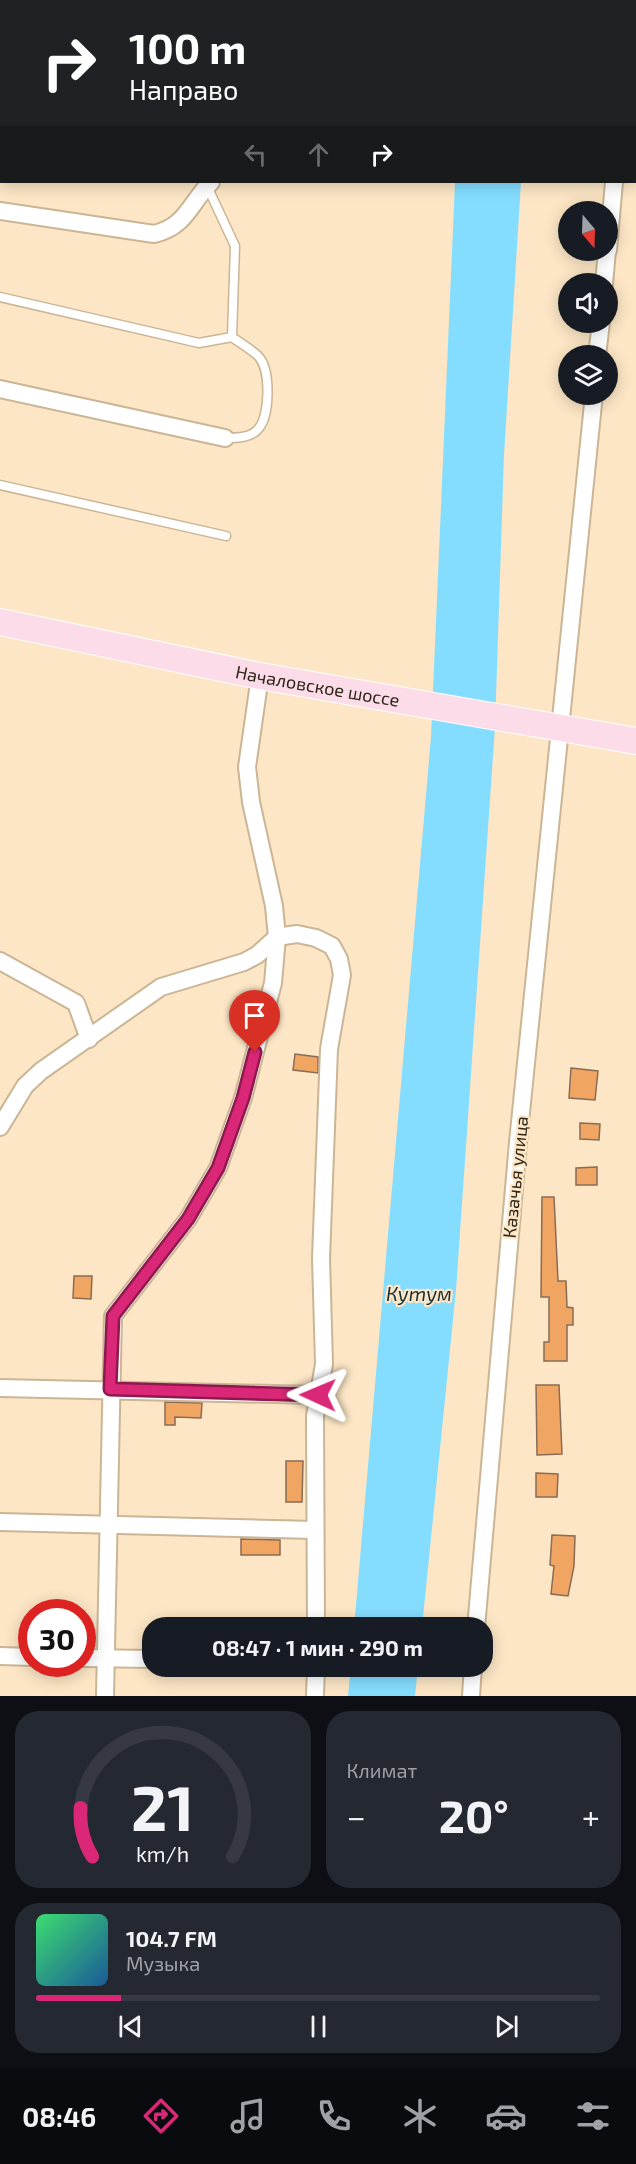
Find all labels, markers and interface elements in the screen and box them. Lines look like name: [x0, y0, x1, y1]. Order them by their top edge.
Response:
text: 100 m: [129, 22, 246, 72]
icon: right: [30, 24, 108, 102]
text: Направо: [129, 73, 238, 105]
icon: left: [239, 138, 272, 171]
icon: ahead: [302, 138, 335, 171]
icon: right: [365, 138, 398, 171]
north arrow: [558, 201, 618, 261]
map controls: [558, 201, 618, 405]
button: sound: [558, 273, 618, 333]
button: layers: [558, 345, 618, 405]
street label: Началовское шоссе: [234, 660, 401, 711]
pin: [229, 990, 280, 1052]
icon: arrive: [238, 999, 271, 1032]
street label: Казачья улица: [498, 1115, 532, 1239]
water label: Кутум: [386, 1281, 452, 1305]
position arrow: [286, 1363, 350, 1427]
speed limit sign: 30: [18, 1599, 96, 1677]
text: 08:47 · 1 мин · 290 m: [212, 1634, 423, 1660]
text: Климат: [347, 1758, 417, 1782]
text: 21: [131, 1769, 194, 1844]
text: 20°: [439, 1788, 509, 1842]
text: −: [347, 1796, 366, 1836]
text: +: [582, 1796, 600, 1836]
text: km/h: [136, 1841, 189, 1866]
text: 104.7 FM: [126, 1925, 217, 1951]
text: Музыка: [126, 1951, 200, 1975]
icon: previous: [114, 2010, 147, 2043]
icon: pause: [302, 2010, 335, 2043]
icon: next: [490, 2010, 523, 2043]
icon: directions: [140, 2095, 182, 2137]
icon: music: [227, 2095, 269, 2137]
icon: phone: [313, 2095, 355, 2137]
icon: climate: [399, 2095, 441, 2137]
icon: car: [485, 2095, 527, 2137]
icon: filters: [572, 2095, 614, 2137]
text: 08:46: [22, 2100, 96, 2132]

